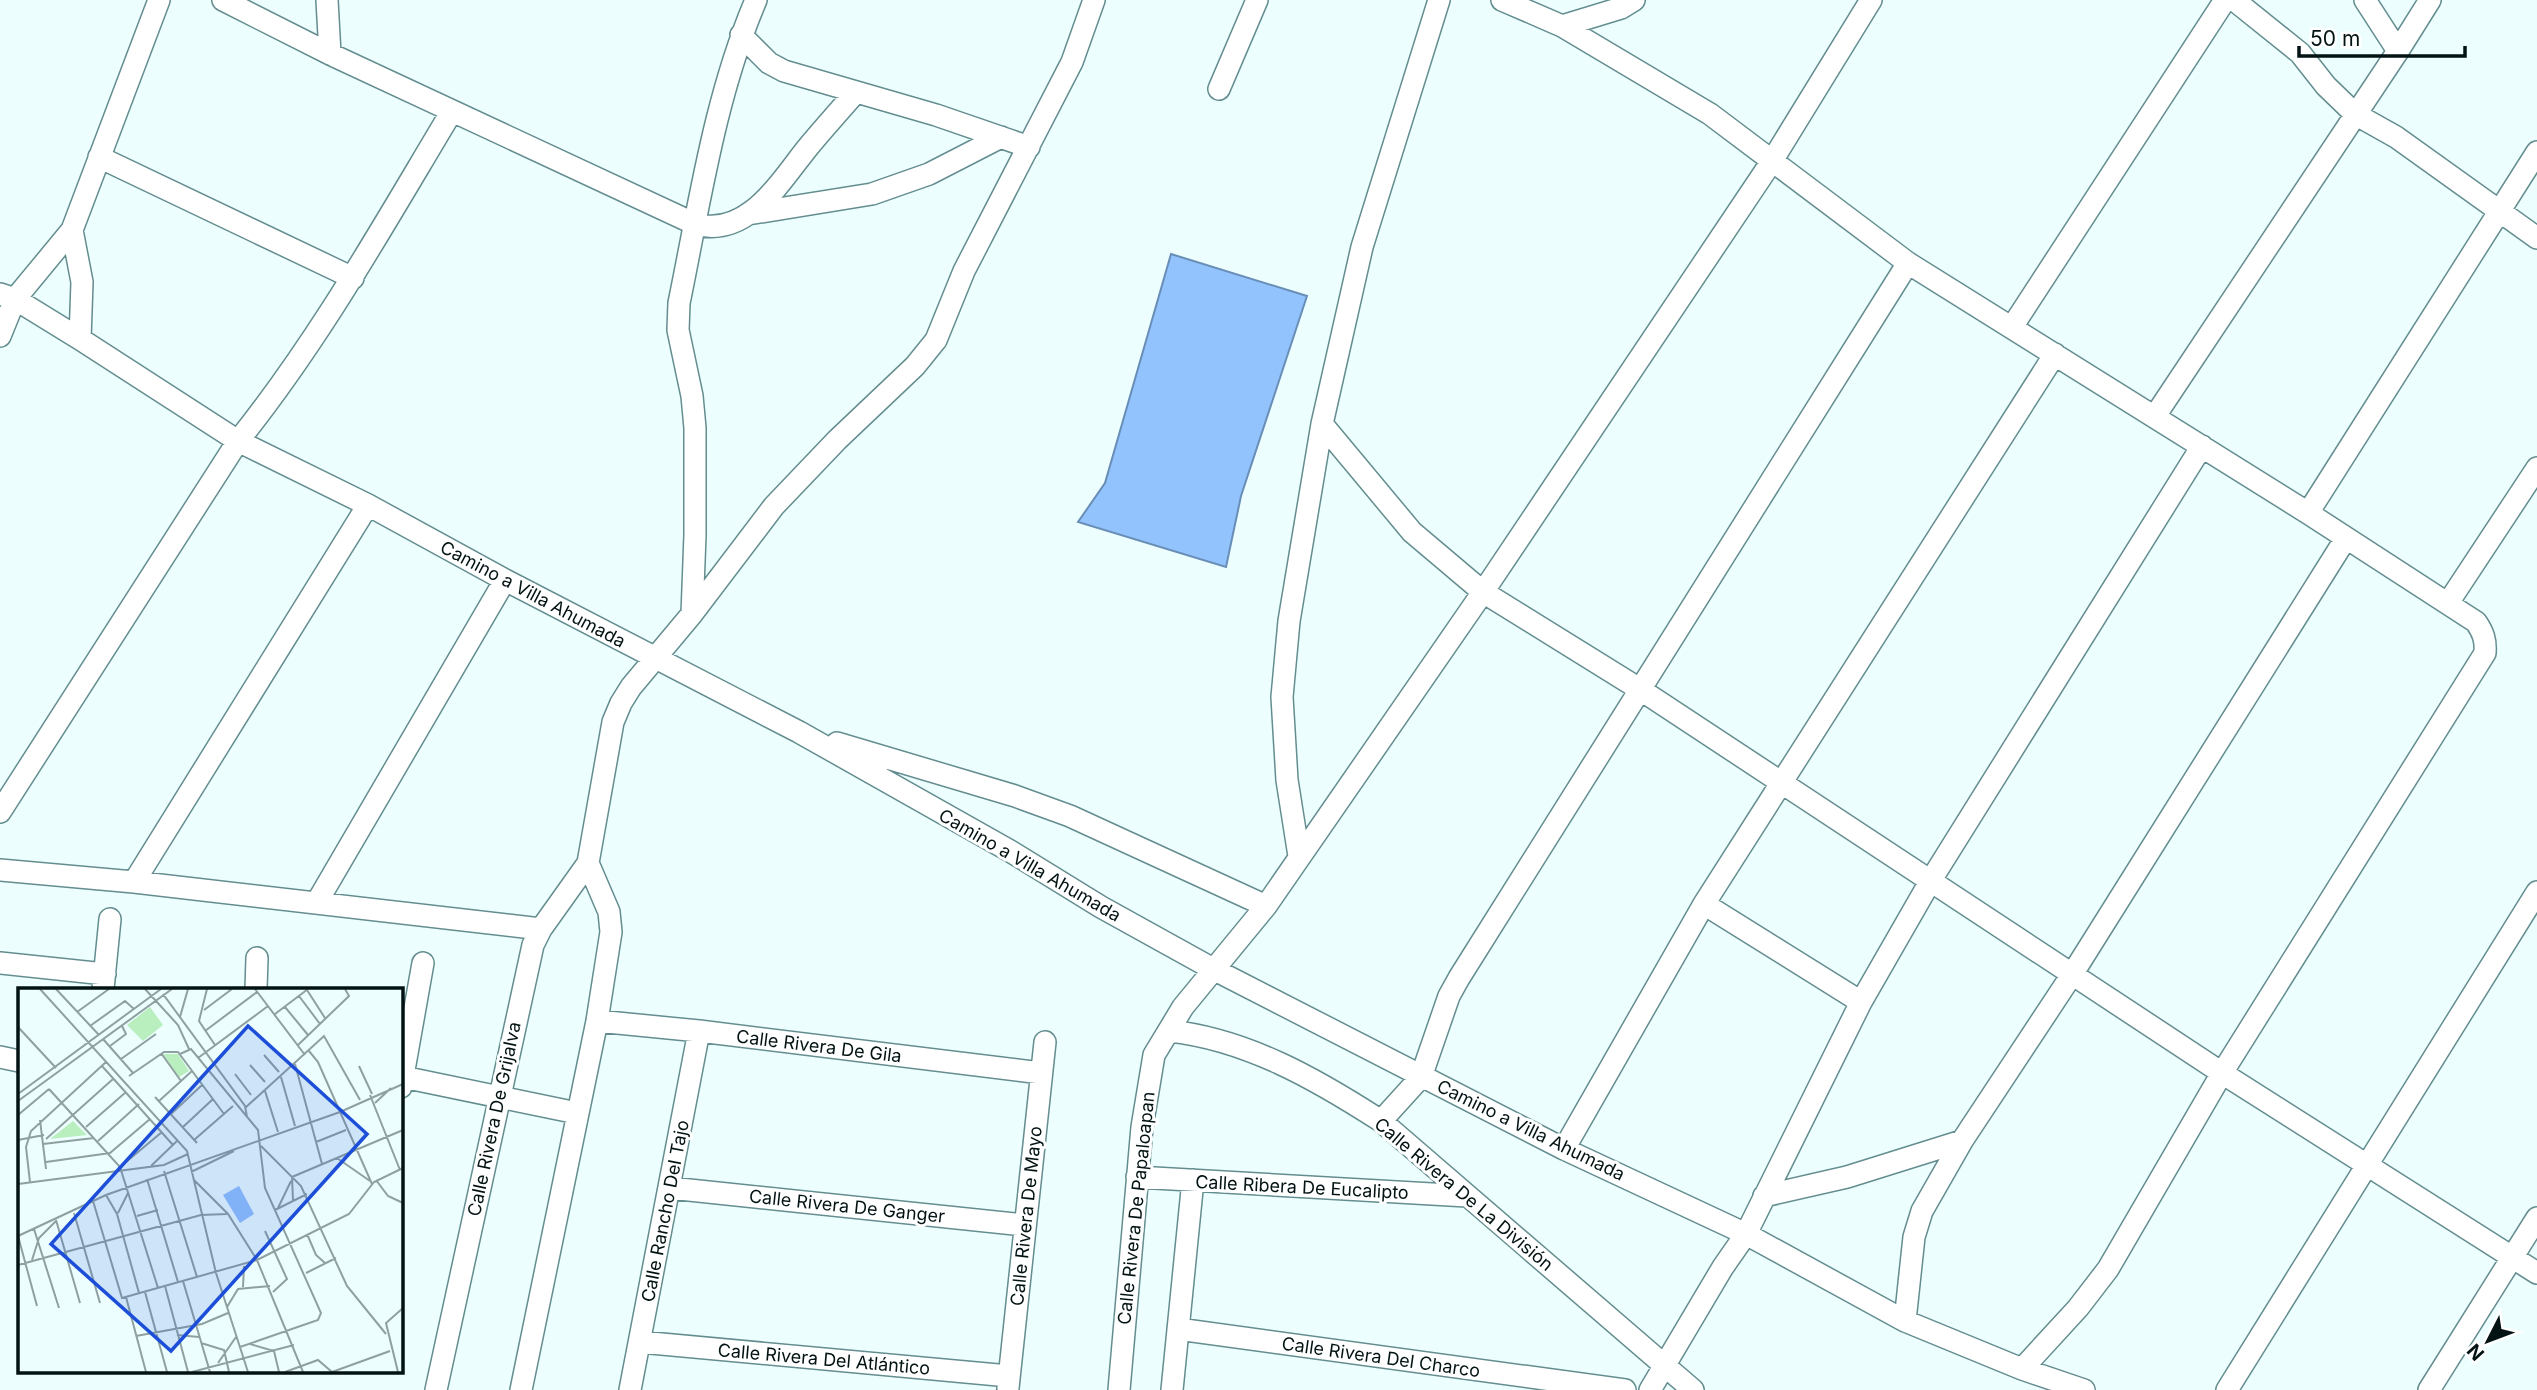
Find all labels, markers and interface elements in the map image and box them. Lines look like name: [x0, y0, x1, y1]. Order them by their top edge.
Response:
scale bar: [2299, 14, 2465, 58]
text: 50 m: [2310, 26, 2360, 51]
street label: Camino a Villa Ahumada: [437, 536, 629, 652]
street label: Camino a Villa Ahumada: [935, 804, 1125, 926]
inset map: [18, 988, 402, 1372]
street label: Calle Rivera De Grijalva: [463, 1020, 525, 1218]
street label: Calle Rivera De Gila: [735, 1025, 903, 1067]
street label: Camino a Villa Ahumada: [1434, 1075, 1628, 1185]
street label: Calle Rivera De Papaloapan: [1113, 1090, 1159, 1326]
street label: Calle Rivera De La División: [1370, 1113, 1558, 1275]
street label: Calle Rancho Del Tajo: [637, 1118, 693, 1304]
street label: Calle Rivera De Mayo: [1006, 1125, 1046, 1307]
street label: Calle Ribera De Eucalipto: [1195, 1171, 1409, 1203]
street label: Calle Rivera De Ganger: [748, 1185, 946, 1227]
north arrow: [2453, 1306, 2523, 1376]
street label: Calle Rivera Del Charco: [1280, 1333, 1482, 1381]
street label: Calle Rivera Del Atlántico: [717, 1339, 931, 1379]
text: N: [2462, 1339, 2489, 1365]

